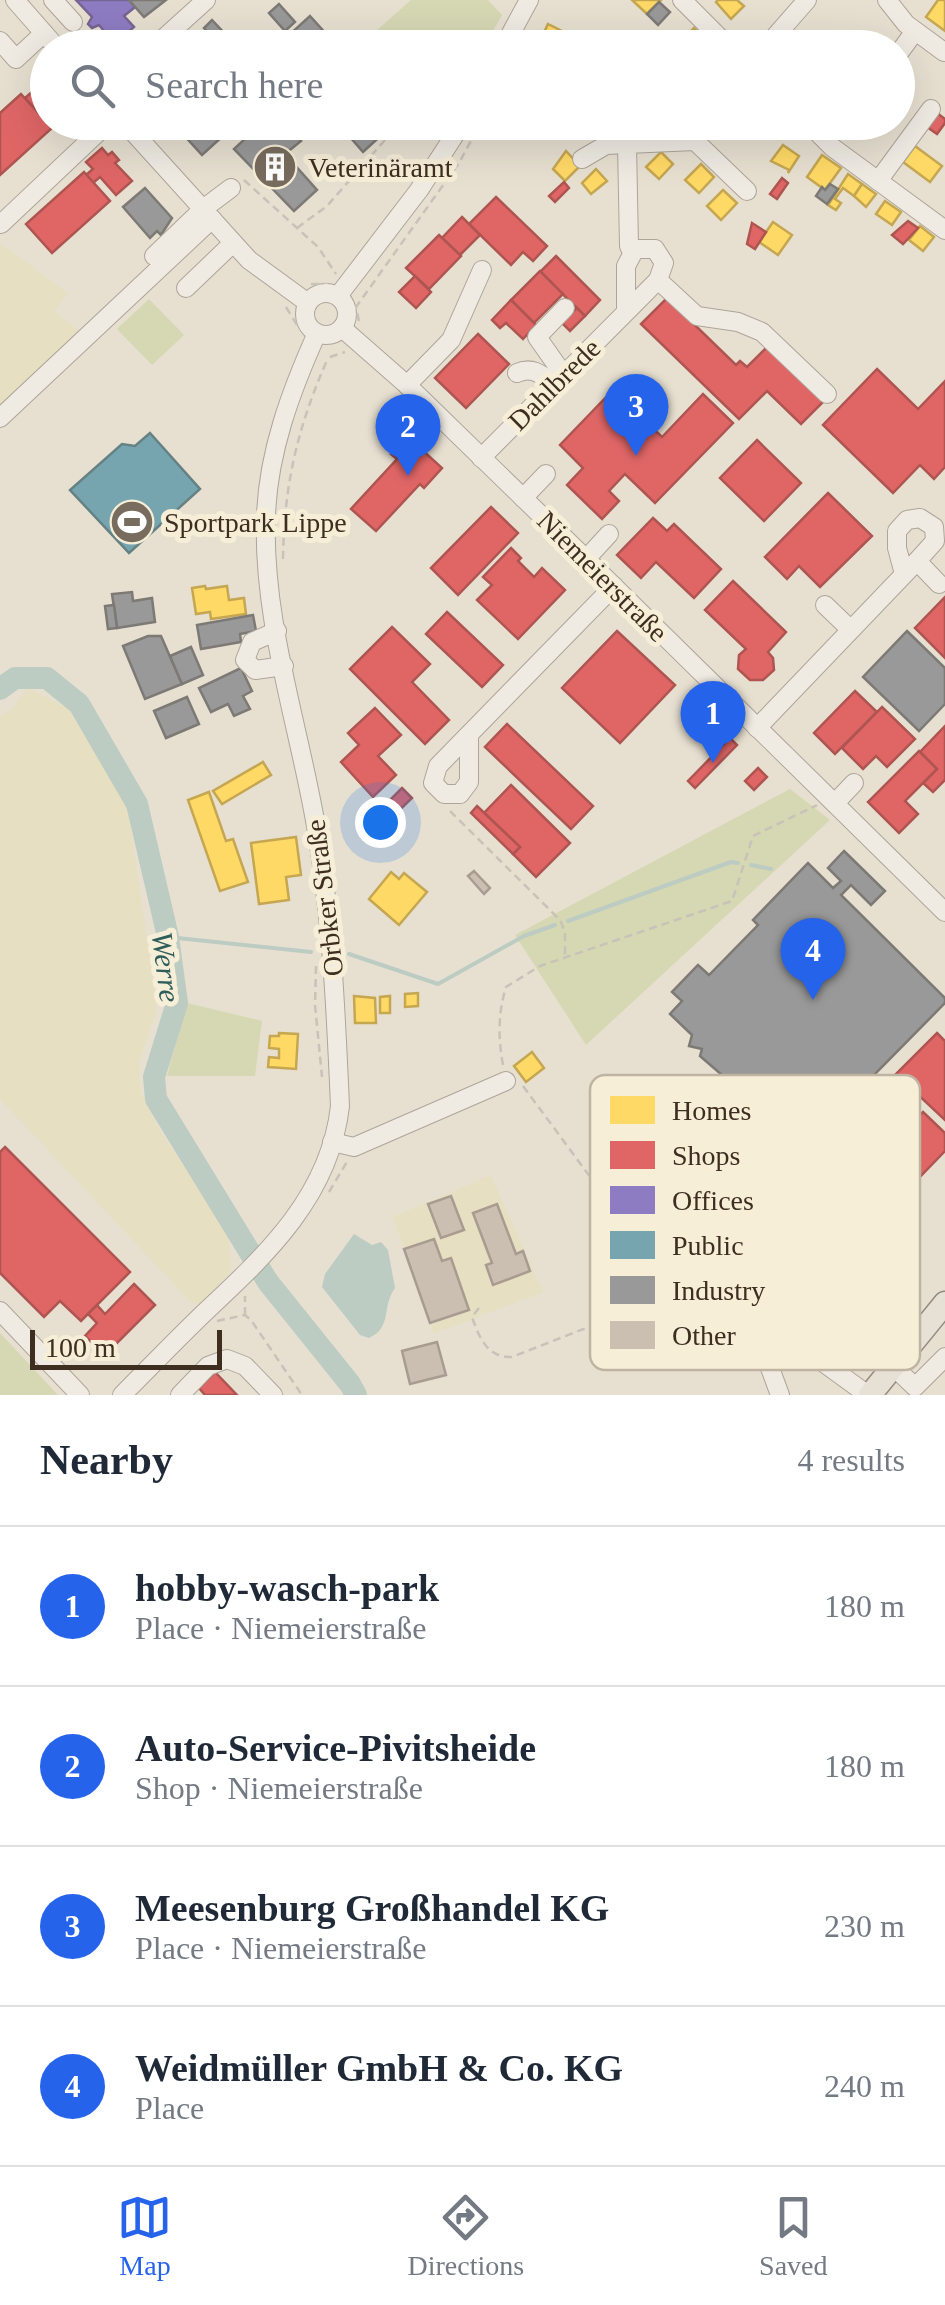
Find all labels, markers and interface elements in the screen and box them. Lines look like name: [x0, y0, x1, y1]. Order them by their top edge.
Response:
search box: [30, 30, 915, 140]
icon: search: [65, 58, 120, 113]
text: Search here: [145, 64, 323, 106]
building icon: Veterinäramt: [252, 144, 298, 190]
place label: Veterinäramt: [308, 152, 453, 183]
street label: Dahlbrede: [502, 332, 607, 437]
pin: 3: [604, 374, 668, 456]
pin: 2: [376, 394, 440, 476]
sports icon: Sportpark Lippe: [109, 499, 155, 545]
street label: Niemeierstraße: [531, 505, 674, 648]
place label: Sportpark Lippe: [164, 507, 347, 538]
pin: 1: [680, 680, 746, 763]
your location: [355, 797, 406, 848]
street label: Orbker Straße: [299, 818, 349, 978]
pin: 4: [780, 918, 846, 1000]
water label: Werre: [146, 930, 187, 1004]
legend: [590, 1075, 920, 1370]
text: Homes: [672, 1095, 751, 1126]
text: Shops: [672, 1140, 740, 1171]
text: Offices: [672, 1185, 754, 1216]
text: Public: [672, 1230, 744, 1261]
text: Industry: [672, 1275, 765, 1306]
text: Other: [672, 1320, 736, 1351]
scale bar: [30, 1325, 222, 1370]
text: 100 m: [45, 1332, 116, 1363]
text: Nearby: [40, 1437, 173, 1483]
text: 4 results: [797, 1442, 905, 1478]
text: hobby-wasch-park: [135, 1567, 439, 1609]
text: 1: [65, 1588, 81, 1624]
text: 180 m: [824, 1588, 905, 1624]
text: Place · Niemeierstraße: [135, 1610, 426, 1646]
text: Auto-Service-Pivitsheide: [135, 1727, 536, 1769]
text: 2: [65, 1748, 81, 1784]
text: 180 m: [824, 1748, 905, 1784]
text: Shop · Niemeierstraße: [135, 1770, 423, 1806]
text: Meesenburg Großhandel KG: [135, 1887, 609, 1929]
text: 3: [65, 1908, 81, 1944]
text: 230 m: [824, 1908, 905, 1944]
text: Place · Niemeierstraße: [135, 1930, 426, 1966]
text: Weidmüller GmbH & Co. KG: [135, 2047, 623, 2089]
text: 4: [65, 2068, 81, 2104]
text: 240 m: [824, 2068, 905, 2104]
text: Place: [135, 2090, 204, 2126]
tab: Map: [117, 2190, 172, 2282]
tab: Directions: [407, 2190, 524, 2282]
tab: Saved: [759, 2190, 828, 2282]

